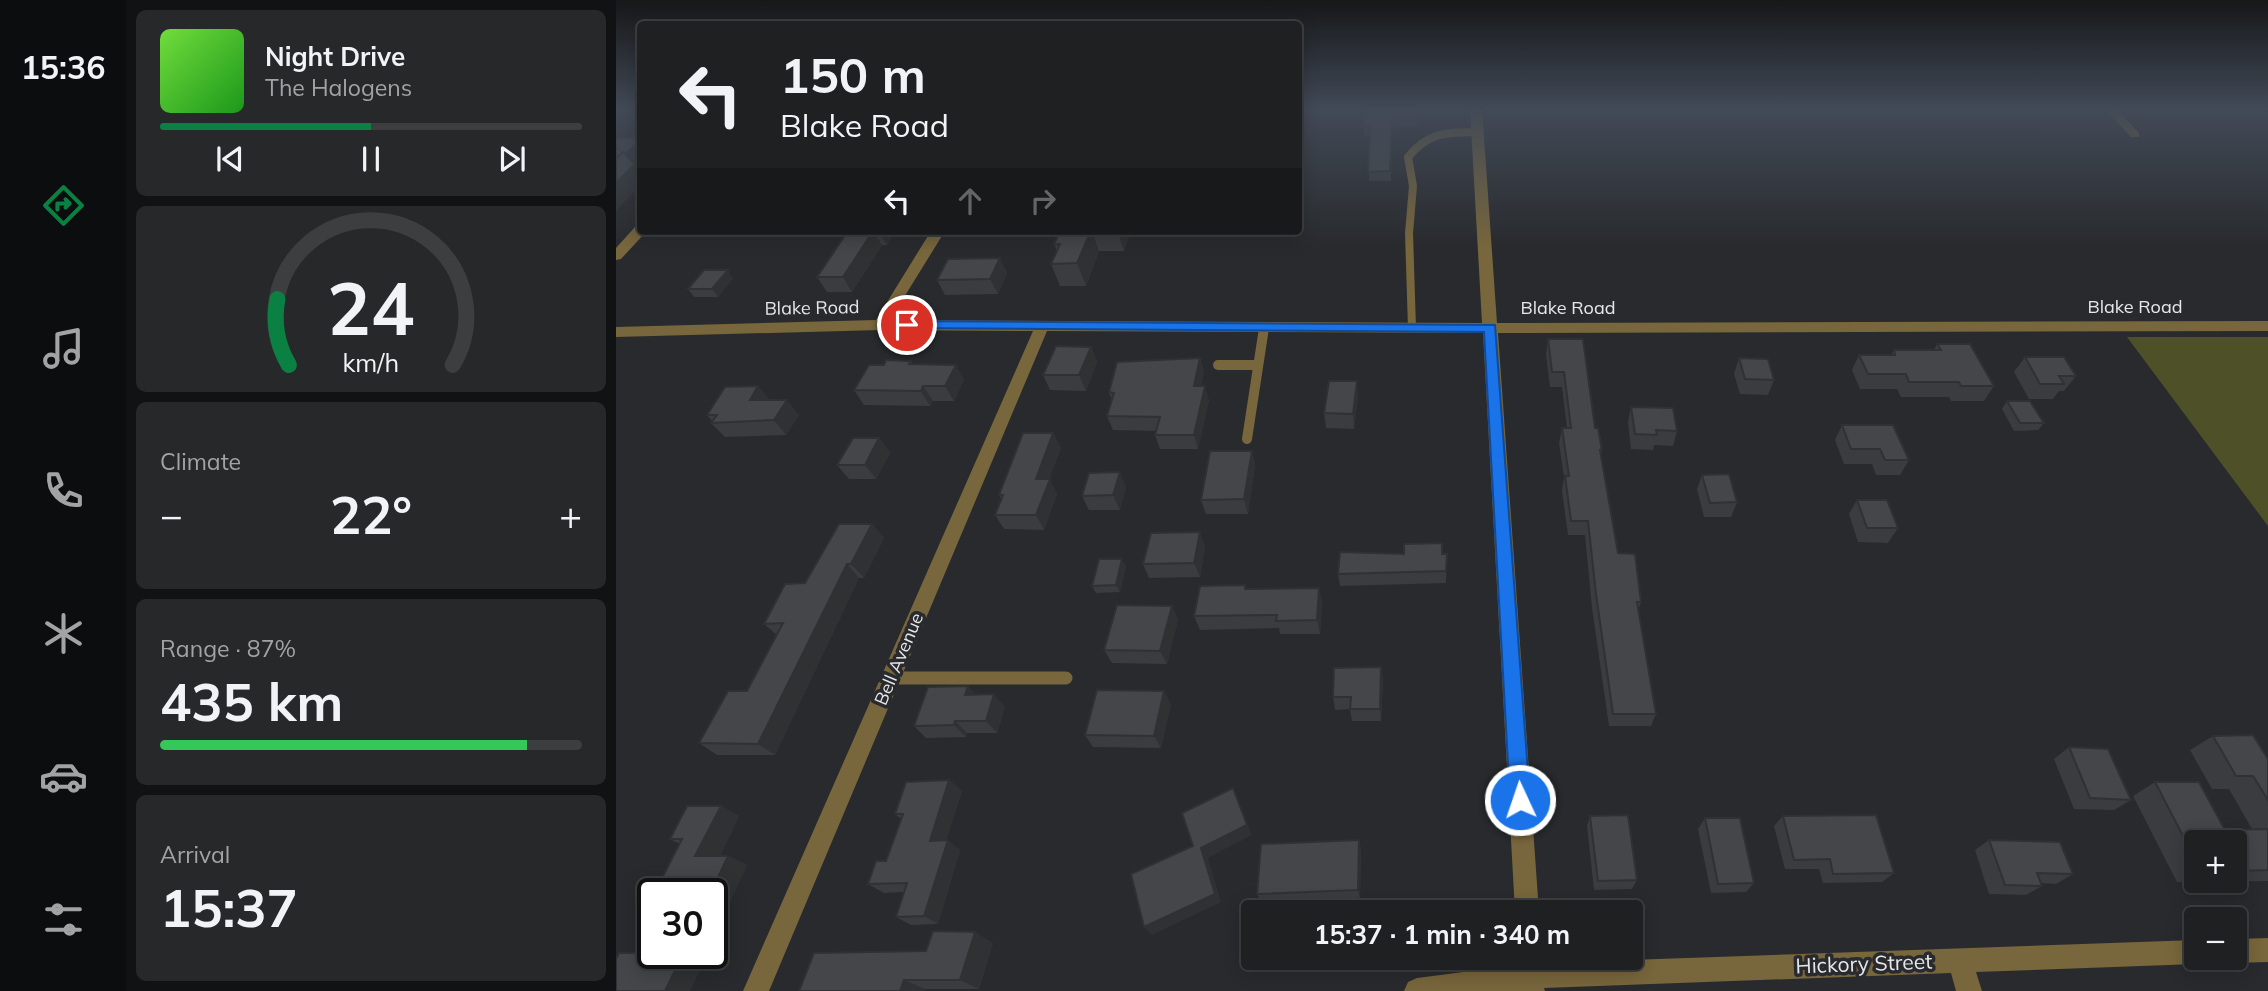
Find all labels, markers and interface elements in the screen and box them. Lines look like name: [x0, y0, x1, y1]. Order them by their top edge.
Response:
text: Night Drive: [265, 40, 405, 73]
text: 150 m: [780, 44, 926, 105]
text: 15:36: [21, 47, 105, 87]
icon: left: [665, 49, 756, 140]
text: The Halogens: [265, 73, 412, 102]
text: Blake Road: [780, 105, 949, 145]
icon: previous: [211, 140, 249, 178]
icon: pause: [352, 140, 390, 178]
icon: next: [493, 140, 531, 178]
icon: directions: [39, 181, 88, 230]
icon: left: [878, 182, 916, 220]
icon: ahead: [951, 182, 989, 220]
icon: right: [1024, 182, 1062, 220]
text: 24: [327, 263, 415, 354]
street label: Blake Road: [764, 295, 860, 320]
pin: [877, 295, 937, 355]
street label: Blake Road: [2088, 295, 2182, 318]
street label: Blake Road: [1521, 296, 1615, 319]
icon: arrive: [888, 306, 926, 344]
icon: music: [39, 324, 88, 373]
text: km/h: [343, 347, 399, 378]
text: Climate: [160, 447, 241, 476]
icon: phone: [39, 466, 88, 515]
text: 22°: [330, 482, 412, 547]
text: −: [160, 491, 183, 539]
text: +: [559, 491, 582, 539]
icon: climate: [39, 609, 88, 658]
street label: Bell Avenue: [869, 609, 928, 708]
text: Range · 87%: [160, 634, 296, 663]
text: 435 km: [160, 669, 343, 734]
icon: car: [39, 752, 88, 801]
position arrow: [1483, 763, 1557, 837]
map controls: [2184, 830, 2247, 970]
button: +: [2184, 830, 2247, 893]
text: Arrival: [160, 840, 230, 869]
text: 15:37: [160, 875, 298, 940]
speed limit sign: 30: [637, 878, 728, 969]
icon: filters: [39, 895, 88, 944]
button: −: [2184, 907, 2247, 970]
text: 15:37 · 1 min · 340 m: [1314, 918, 1570, 951]
street label: Hickory Street: [1795, 948, 1933, 978]

